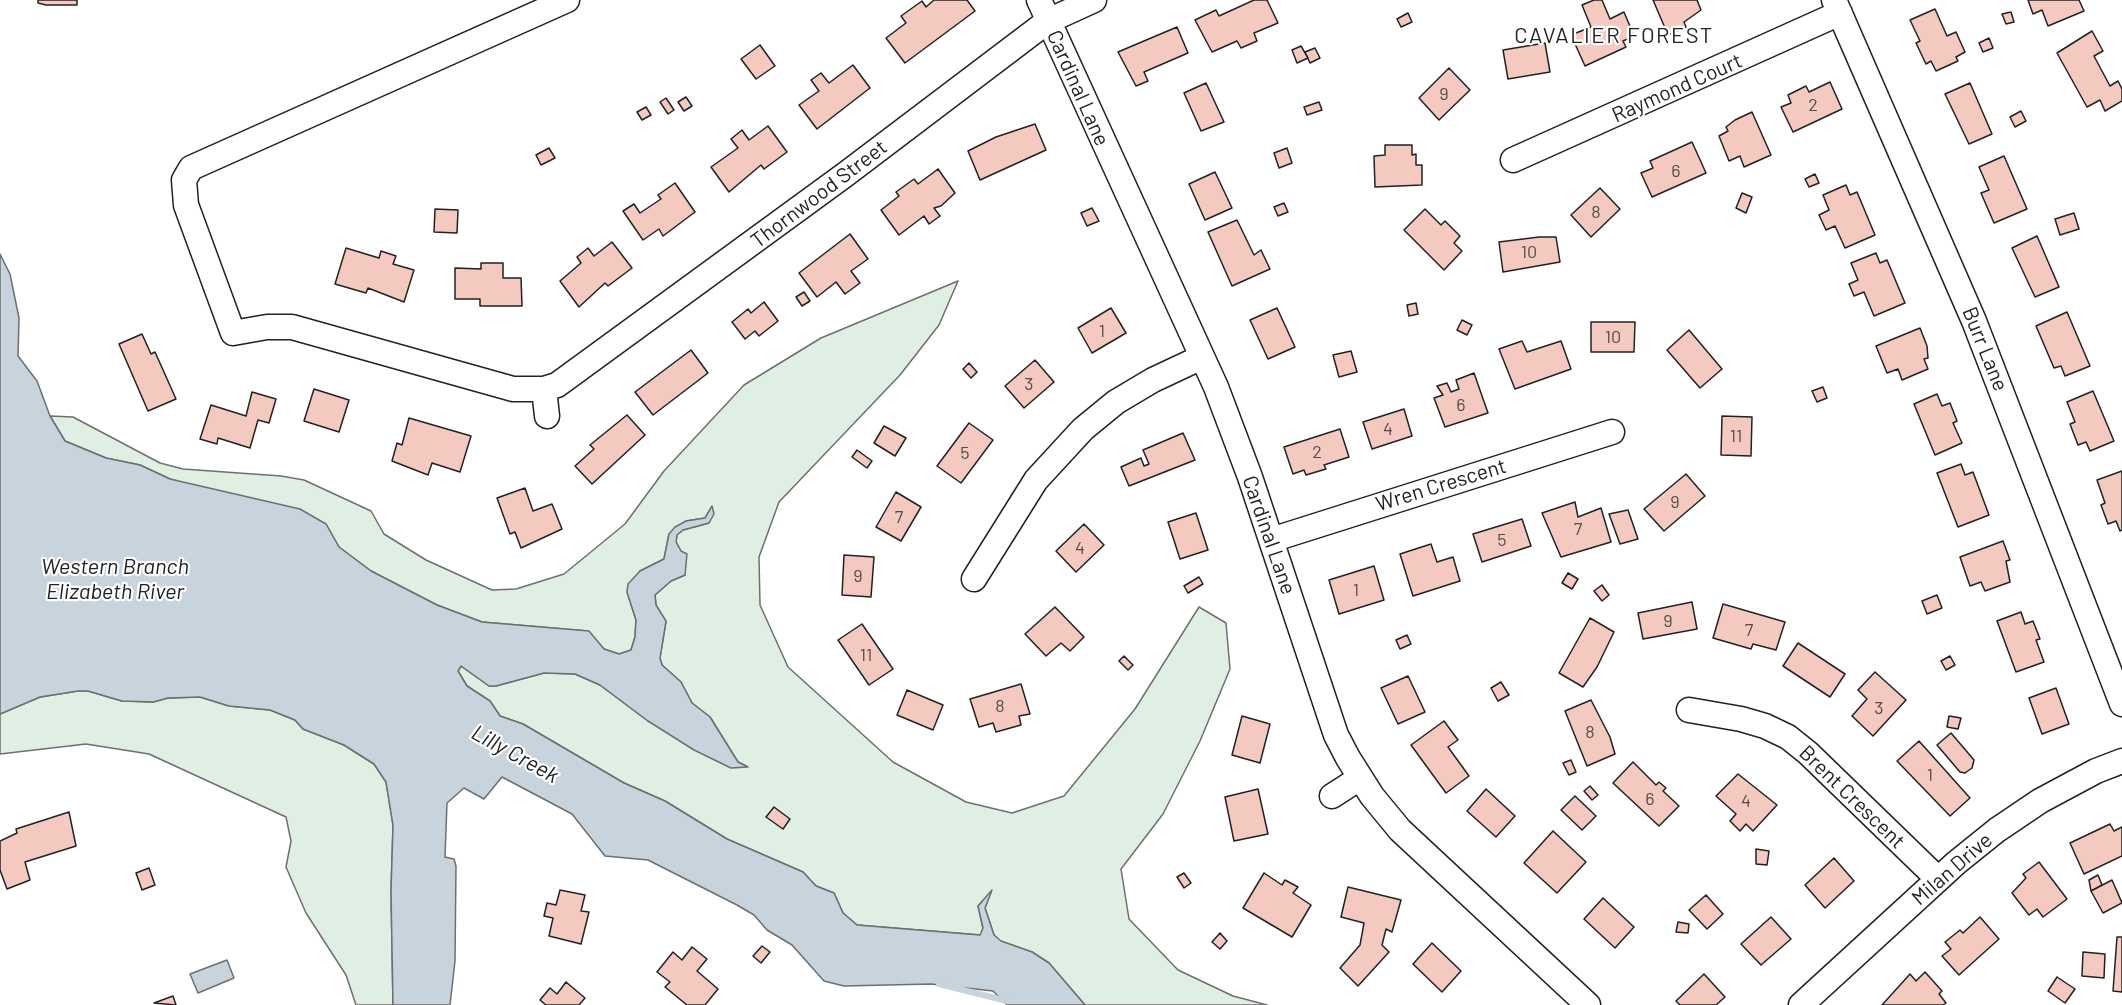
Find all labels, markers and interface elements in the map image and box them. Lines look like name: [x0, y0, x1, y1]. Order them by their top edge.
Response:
district label: CAVALIER FOREST: [1514, 23, 1714, 49]
street label: Cardinal Lane: [1041, 26, 1115, 150]
street label: Raymond Court: [1608, 48, 1746, 128]
house number: 9: [1439, 83, 1449, 105]
house number: 2: [1808, 94, 1818, 116]
street label: Thornwood Street: [746, 135, 892, 253]
house number: 6: [1671, 160, 1681, 182]
house number: 8: [1591, 201, 1601, 223]
house number: 10: [1521, 241, 1537, 263]
street label: Burr Lane: [1957, 303, 2013, 395]
house number: 1: [1099, 320, 1105, 342]
house number: 10: [1605, 326, 1621, 348]
house number: 3: [1024, 373, 1034, 395]
house number: 6: [1456, 394, 1466, 416]
house number: 4: [1383, 418, 1393, 440]
house number: 11: [1730, 425, 1742, 447]
house number: 2: [1312, 441, 1322, 463]
house number: 5: [960, 442, 970, 464]
street label: Wren Crescent: [1373, 453, 1509, 517]
street label: Cardinal Lane: [1237, 472, 1301, 598]
house number: 9: [1670, 491, 1680, 513]
house number: 7: [895, 506, 903, 528]
house number: 7: [1574, 518, 1582, 540]
house number: 5: [1497, 529, 1507, 551]
house number: 4: [1075, 537, 1085, 559]
water label: Western Branch Elizabeth River: [41, 554, 189, 606]
house number: 9: [853, 565, 863, 587]
house number: 1: [1353, 579, 1359, 601]
house number: 9: [1663, 610, 1673, 632]
house number: 7: [1745, 619, 1753, 641]
house number: 11: [860, 644, 872, 666]
house number: 8: [995, 695, 1005, 717]
house number: 3: [1874, 697, 1884, 719]
water label: Lilly Creek: [467, 719, 563, 789]
house number: 8: [1585, 721, 1595, 743]
street label: Brent Crescent: [1794, 740, 1910, 854]
house number: 1: [1927, 764, 1933, 786]
house number: 6: [1645, 788, 1655, 810]
house number: 4: [1741, 790, 1751, 812]
street label: Milan Drive: [1907, 827, 1997, 911]

